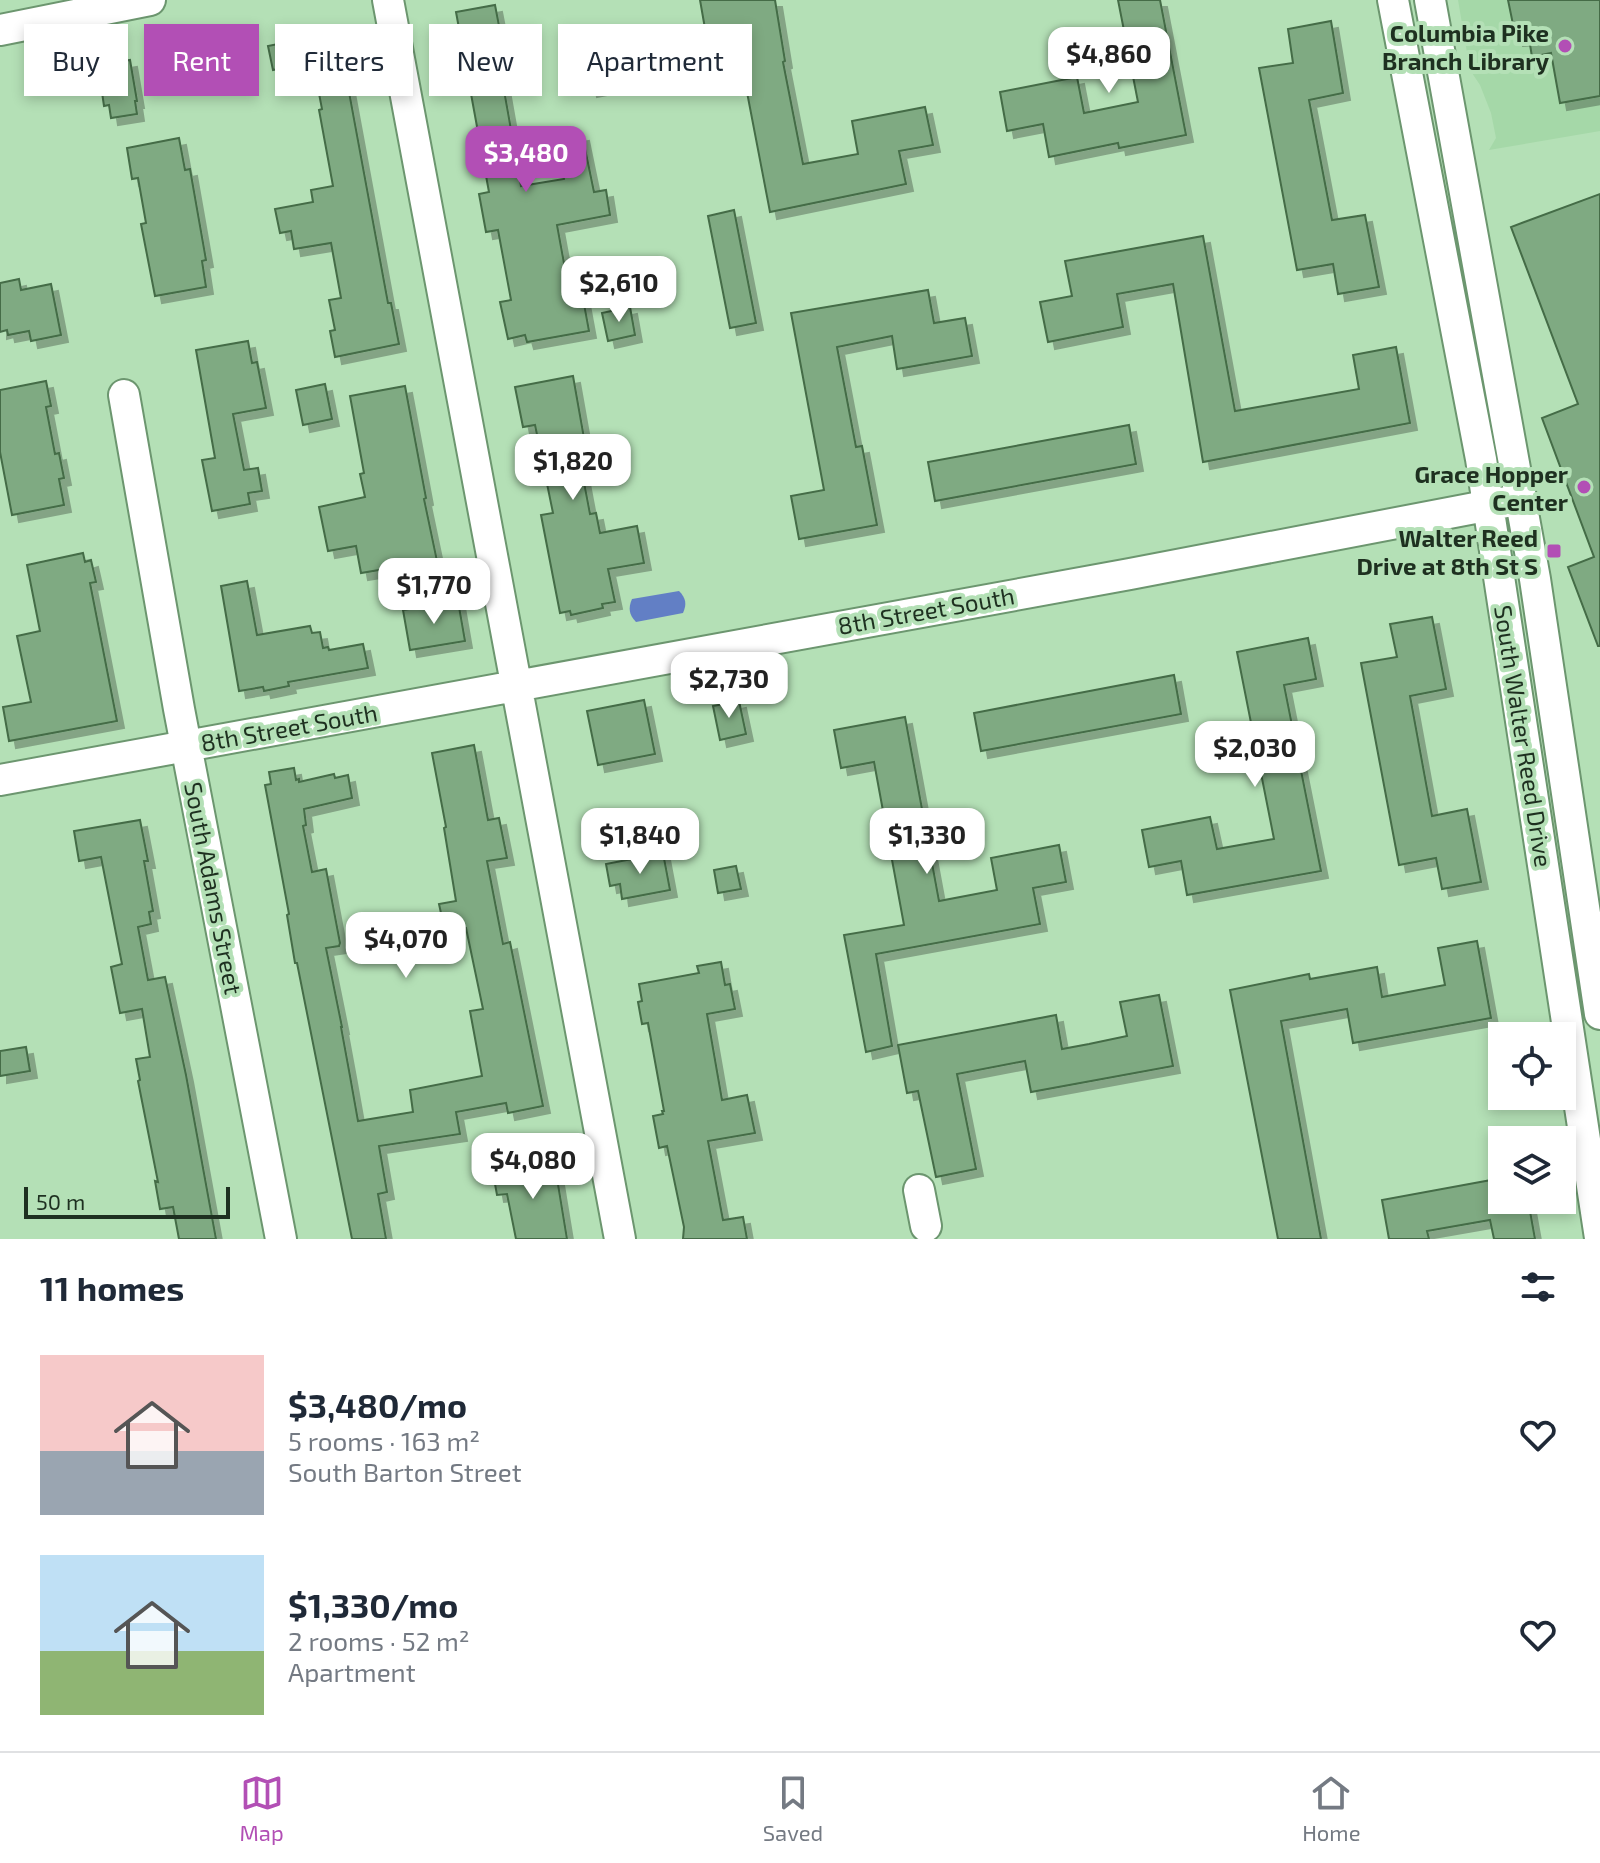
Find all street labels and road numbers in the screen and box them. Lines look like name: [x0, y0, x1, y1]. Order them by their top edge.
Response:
street label: 8th Street South: [835, 580, 1017, 640]
street label: South Walter Reed Drive: [1489, 603, 1559, 869]
street label: 8th Street South: [198, 697, 380, 757]
street label: South Adams Street: [179, 779, 249, 997]

